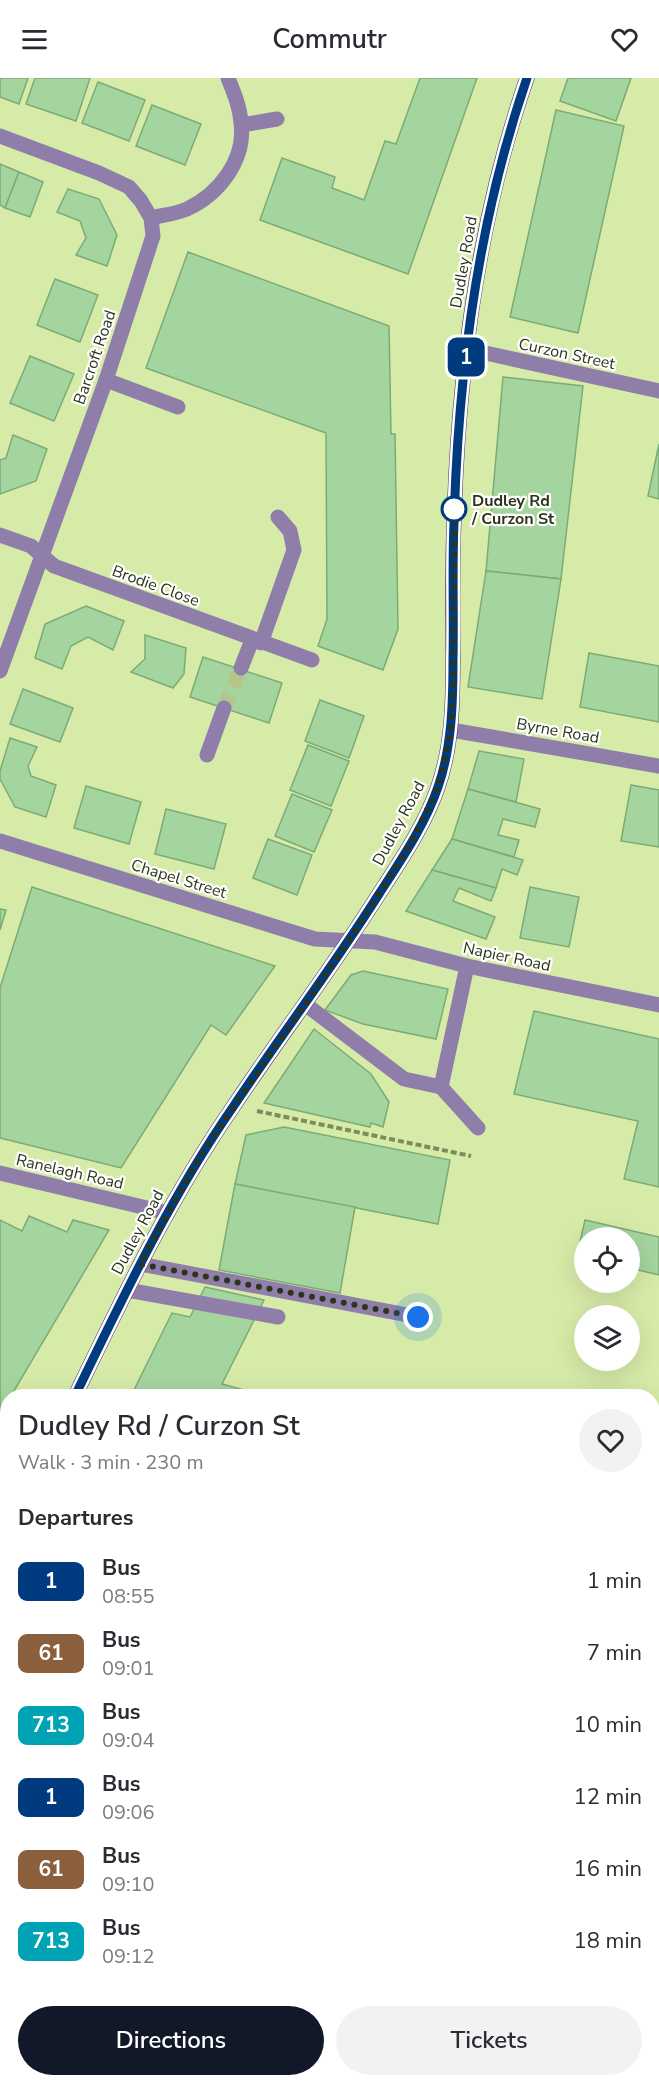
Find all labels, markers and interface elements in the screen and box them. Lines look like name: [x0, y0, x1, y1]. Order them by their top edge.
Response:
text: Commutr: [272, 21, 387, 58]
icon: menu: [18, 23, 51, 56]
icon: heart: [608, 23, 641, 56]
street label: Dudley Road: [445, 215, 483, 310]
street label: Barcroft Road: [68, 307, 121, 408]
street label: Curzon Street: [516, 333, 618, 375]
line badge: 1: [446, 338, 486, 376]
text: 1: [460, 343, 472, 371]
place label: Dudley Rd / Curzon St: [471, 490, 555, 530]
marker: Dudley Rd / Curzon St: [441, 496, 467, 522]
street label: Brodie Close: [109, 560, 202, 612]
street label: Byrne Road: [515, 713, 601, 749]
street label: Dudley Road: [367, 777, 430, 870]
street label: Chapel Street: [128, 854, 229, 904]
street label: Napier Road: [461, 937, 553, 977]
street label: Ranelagh Road: [14, 1149, 126, 1195]
street label: Dudley Road: [106, 1186, 169, 1279]
map controls: [574, 1227, 640, 1371]
button: locate: [574, 1227, 640, 1293]
your location: [403, 1302, 433, 1332]
button: layers: [574, 1305, 640, 1371]
text: Dudley Rd / Curzon St: [18, 1407, 300, 1445]
button: heart: [579, 1409, 642, 1472]
text: Walk · 3 min · 230 m: [18, 1449, 204, 1476]
text: Departures: [18, 1503, 133, 1533]
text: Bus: [102, 1553, 141, 1583]
text: 1 min: [587, 1566, 642, 1596]
text: 1: [45, 1567, 57, 1595]
text: 08:55: [102, 1583, 155, 1610]
text: Bus: [102, 1625, 141, 1655]
text: 7 min: [587, 1638, 642, 1668]
text: 61: [38, 1639, 64, 1667]
text: 09:01: [102, 1655, 155, 1682]
text: Bus: [102, 1697, 141, 1727]
text: 10 min: [574, 1710, 642, 1740]
text: 713: [32, 1711, 70, 1739]
text: 09:04: [102, 1727, 155, 1754]
text: Bus: [102, 1769, 141, 1799]
text: 12 min: [574, 1782, 642, 1812]
text: 1: [45, 1783, 57, 1811]
text: 09:06: [102, 1799, 155, 1826]
text: Bus: [102, 1841, 141, 1871]
text: 16 min: [574, 1854, 642, 1884]
text: 61: [38, 1855, 64, 1883]
text: 09:10: [102, 1871, 155, 1898]
text: Bus: [102, 1913, 141, 1943]
text: 18 min: [574, 1926, 642, 1956]
text: 713: [32, 1927, 70, 1955]
text: 09:12: [102, 1943, 155, 1970]
button: Directions: [18, 2006, 324, 2075]
button: Tickets: [336, 2006, 642, 2075]

